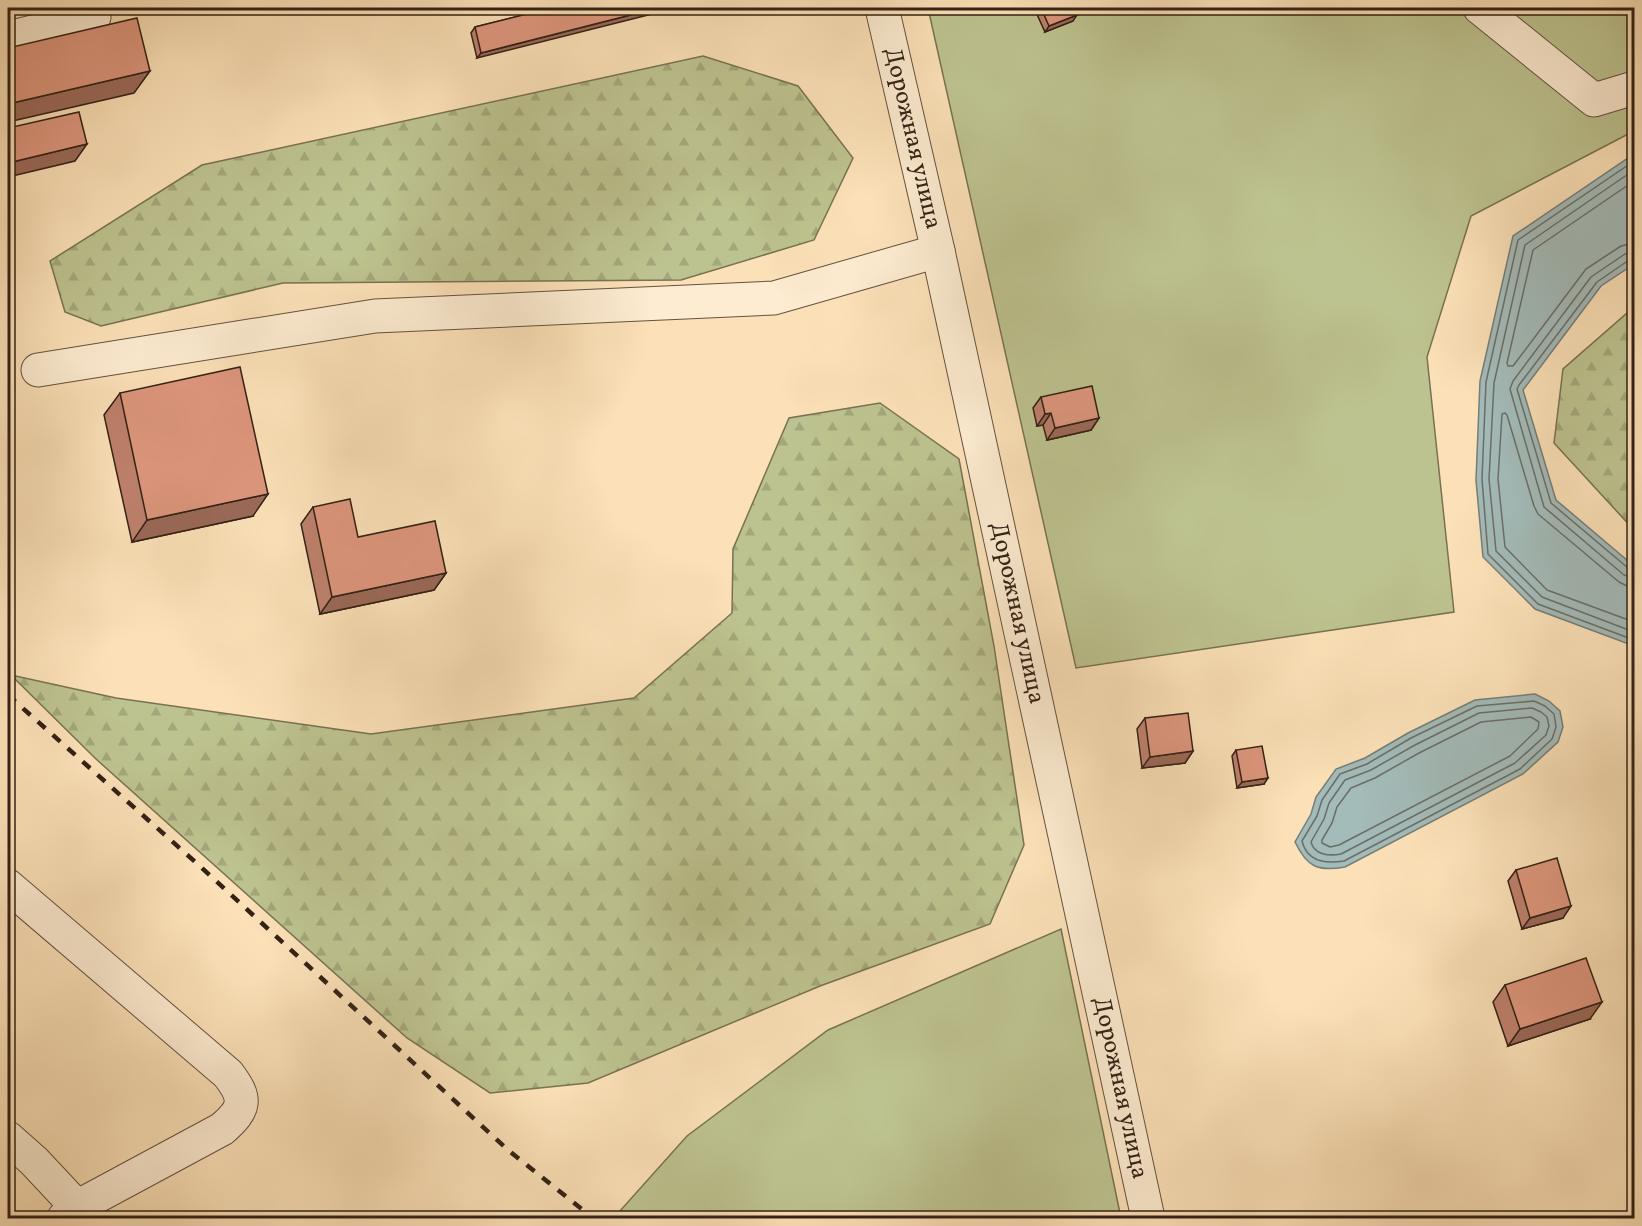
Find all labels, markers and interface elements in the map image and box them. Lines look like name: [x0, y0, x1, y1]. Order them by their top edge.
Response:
street label: Дорожная улица: [875, 44, 949, 233]
street label: Дорожная улица: [980, 519, 1053, 707]
street label: Дорожная улица: [1084, 994, 1156, 1182]

